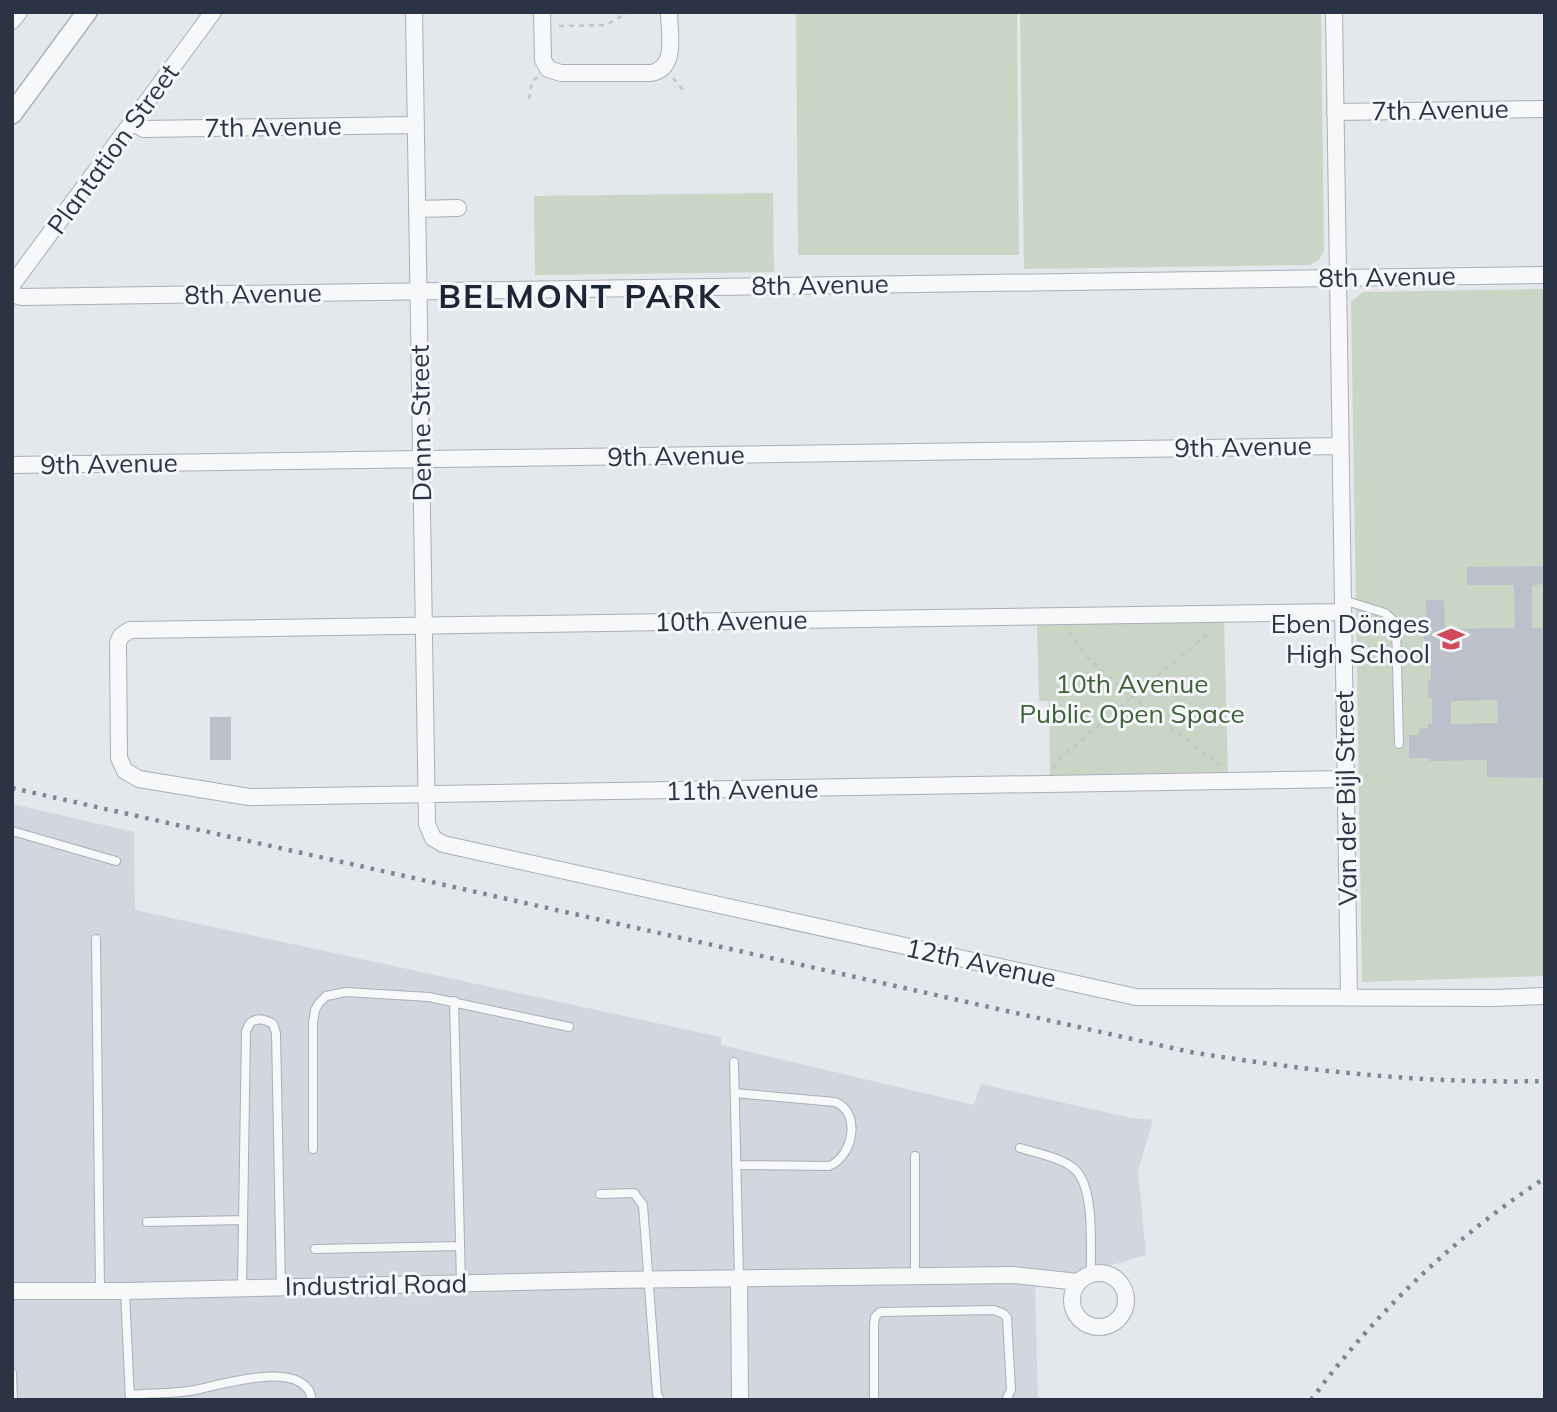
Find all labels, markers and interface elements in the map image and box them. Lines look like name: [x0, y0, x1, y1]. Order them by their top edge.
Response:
street label: Plantation Street: [40, 57, 186, 240]
street label: 7th Avenue: [1371, 92, 1509, 127]
street label: 7th Avenue: [204, 109, 342, 144]
street label: 8th Avenue: [1318, 259, 1456, 294]
street label: 8th Avenue: [751, 267, 889, 302]
district label: BELMONT PARK: [438, 275, 722, 316]
street label: 8th Avenue: [184, 276, 322, 311]
street label: Denne Street: [403, 344, 438, 502]
street label: 9th Avenue: [1174, 429, 1312, 464]
street label: 9th Avenue: [607, 438, 745, 473]
street label: 9th Avenue: [40, 446, 178, 481]
street label: 10th Avenue: [654, 603, 808, 638]
place label: Eben Dönges High School: [1271, 607, 1430, 670]
school or university icon: Eben Dönges High School: [1436, 624, 1466, 654]
park label: 10th Avenue Public Open Space: [1019, 667, 1245, 730]
street label: Van der Bijl Street: [1327, 690, 1364, 906]
street label: 11th Avenue: [665, 772, 819, 807]
street label: 12th Avenue: [903, 930, 1059, 995]
street label: Industrial Road: [285, 1266, 467, 1303]

